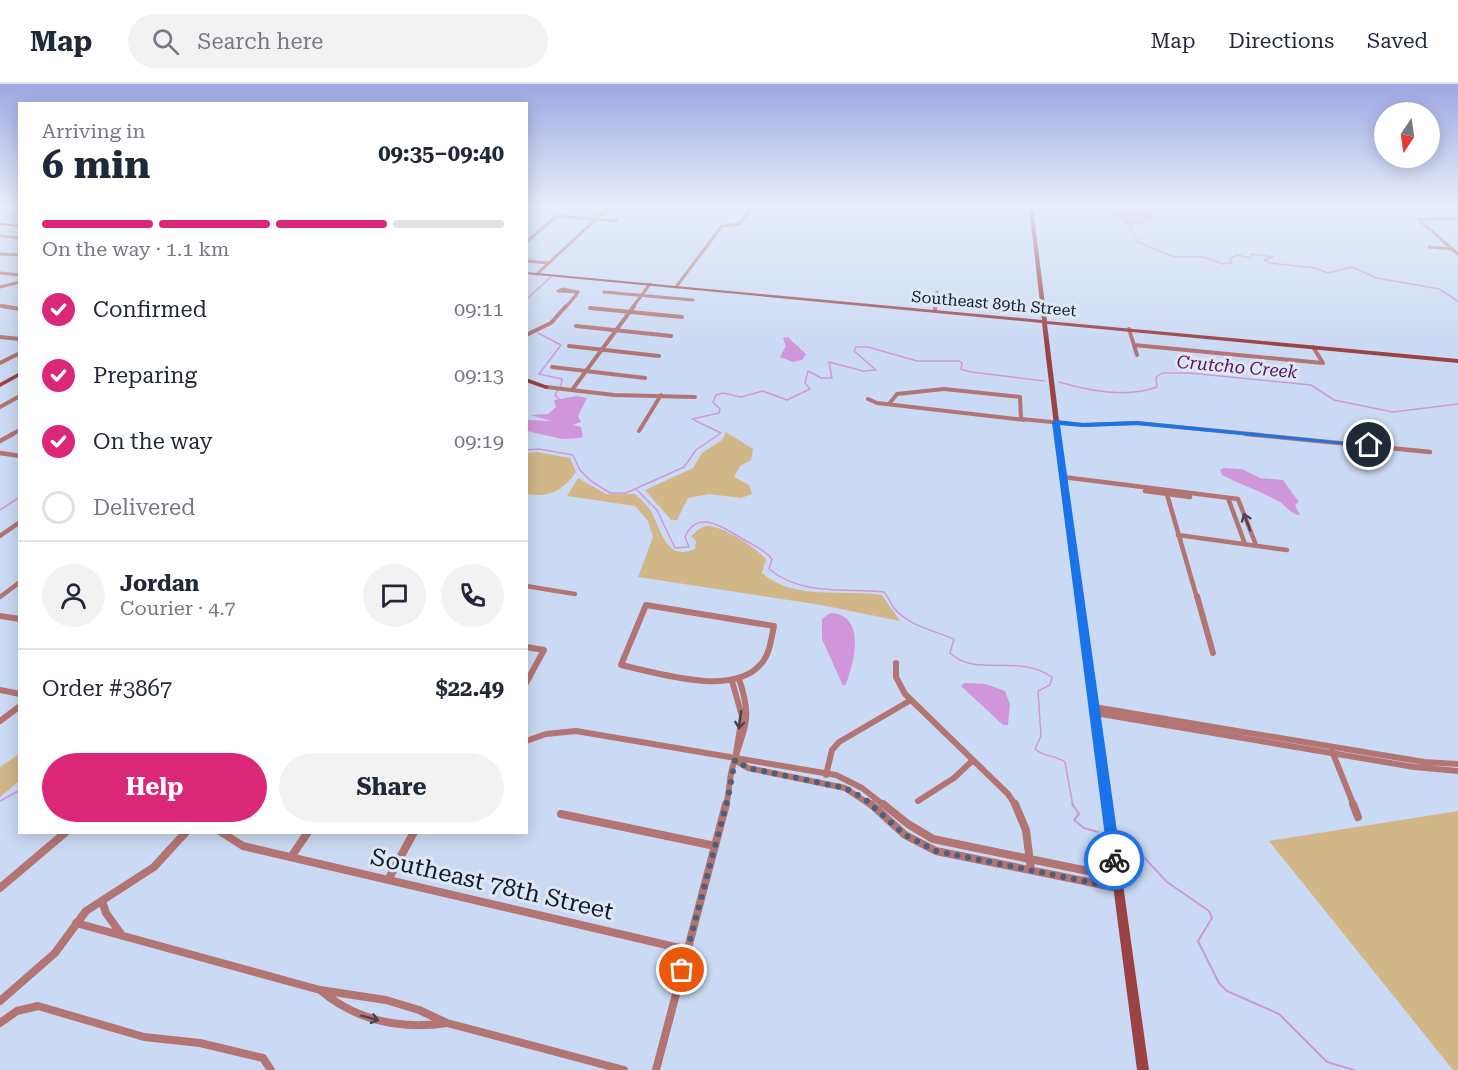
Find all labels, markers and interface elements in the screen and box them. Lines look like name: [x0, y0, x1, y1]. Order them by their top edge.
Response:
search box: [128, 14, 548, 68]
text: Map: [30, 25, 92, 58]
icon: search: [149, 25, 182, 58]
text: Search here: [197, 29, 323, 54]
text: Map: [1151, 29, 1195, 53]
text: Directions: [1228, 29, 1334, 53]
text: Saved: [1367, 29, 1428, 53]
north arrow: [1374, 102, 1440, 168]
map controls: [1374, 102, 1440, 168]
text: Arriving in: [42, 119, 145, 143]
text: 09:35–09:40: [378, 141, 504, 166]
text: 6 min: [42, 142, 150, 188]
text: On the way · 1.1 km: [42, 237, 229, 261]
street label: Southeast 89th Street: [911, 287, 1077, 320]
icon: check: [42, 293, 75, 326]
text: Confirmed: [93, 297, 207, 322]
text: 09:11: [454, 297, 504, 321]
water label: Crutcho Creek: [1176, 351, 1298, 382]
icon: check: [42, 359, 75, 392]
text: Preparing: [93, 363, 197, 388]
text: 09:13: [454, 363, 504, 387]
pin: [1343, 419, 1394, 470]
icon: check: [42, 425, 75, 458]
icon: home: [1352, 428, 1385, 461]
text: On the way: [93, 429, 213, 454]
text: 09:19: [454, 429, 504, 453]
text: Delivered: [93, 495, 195, 520]
one-way arrow: [1241, 514, 1252, 532]
button: person: [42, 564, 105, 627]
button: chat: [363, 564, 426, 627]
button: phone: [441, 564, 504, 627]
text: Jordan: [120, 571, 199, 596]
text: Courier · 4.7: [120, 596, 236, 620]
text: Order #3867: [42, 676, 172, 701]
text: $22.49: [435, 676, 504, 701]
one-way arrow: [734, 710, 745, 729]
button: Help: [42, 753, 267, 822]
button: Share: [279, 753, 504, 822]
courier: [1084, 830, 1144, 890]
street label: Southeast 78th Street: [368, 842, 616, 926]
icon: bike: [1098, 844, 1131, 877]
pin: [656, 944, 707, 995]
icon: bag: [665, 953, 698, 986]
one-way arrow: [360, 1013, 379, 1024]

